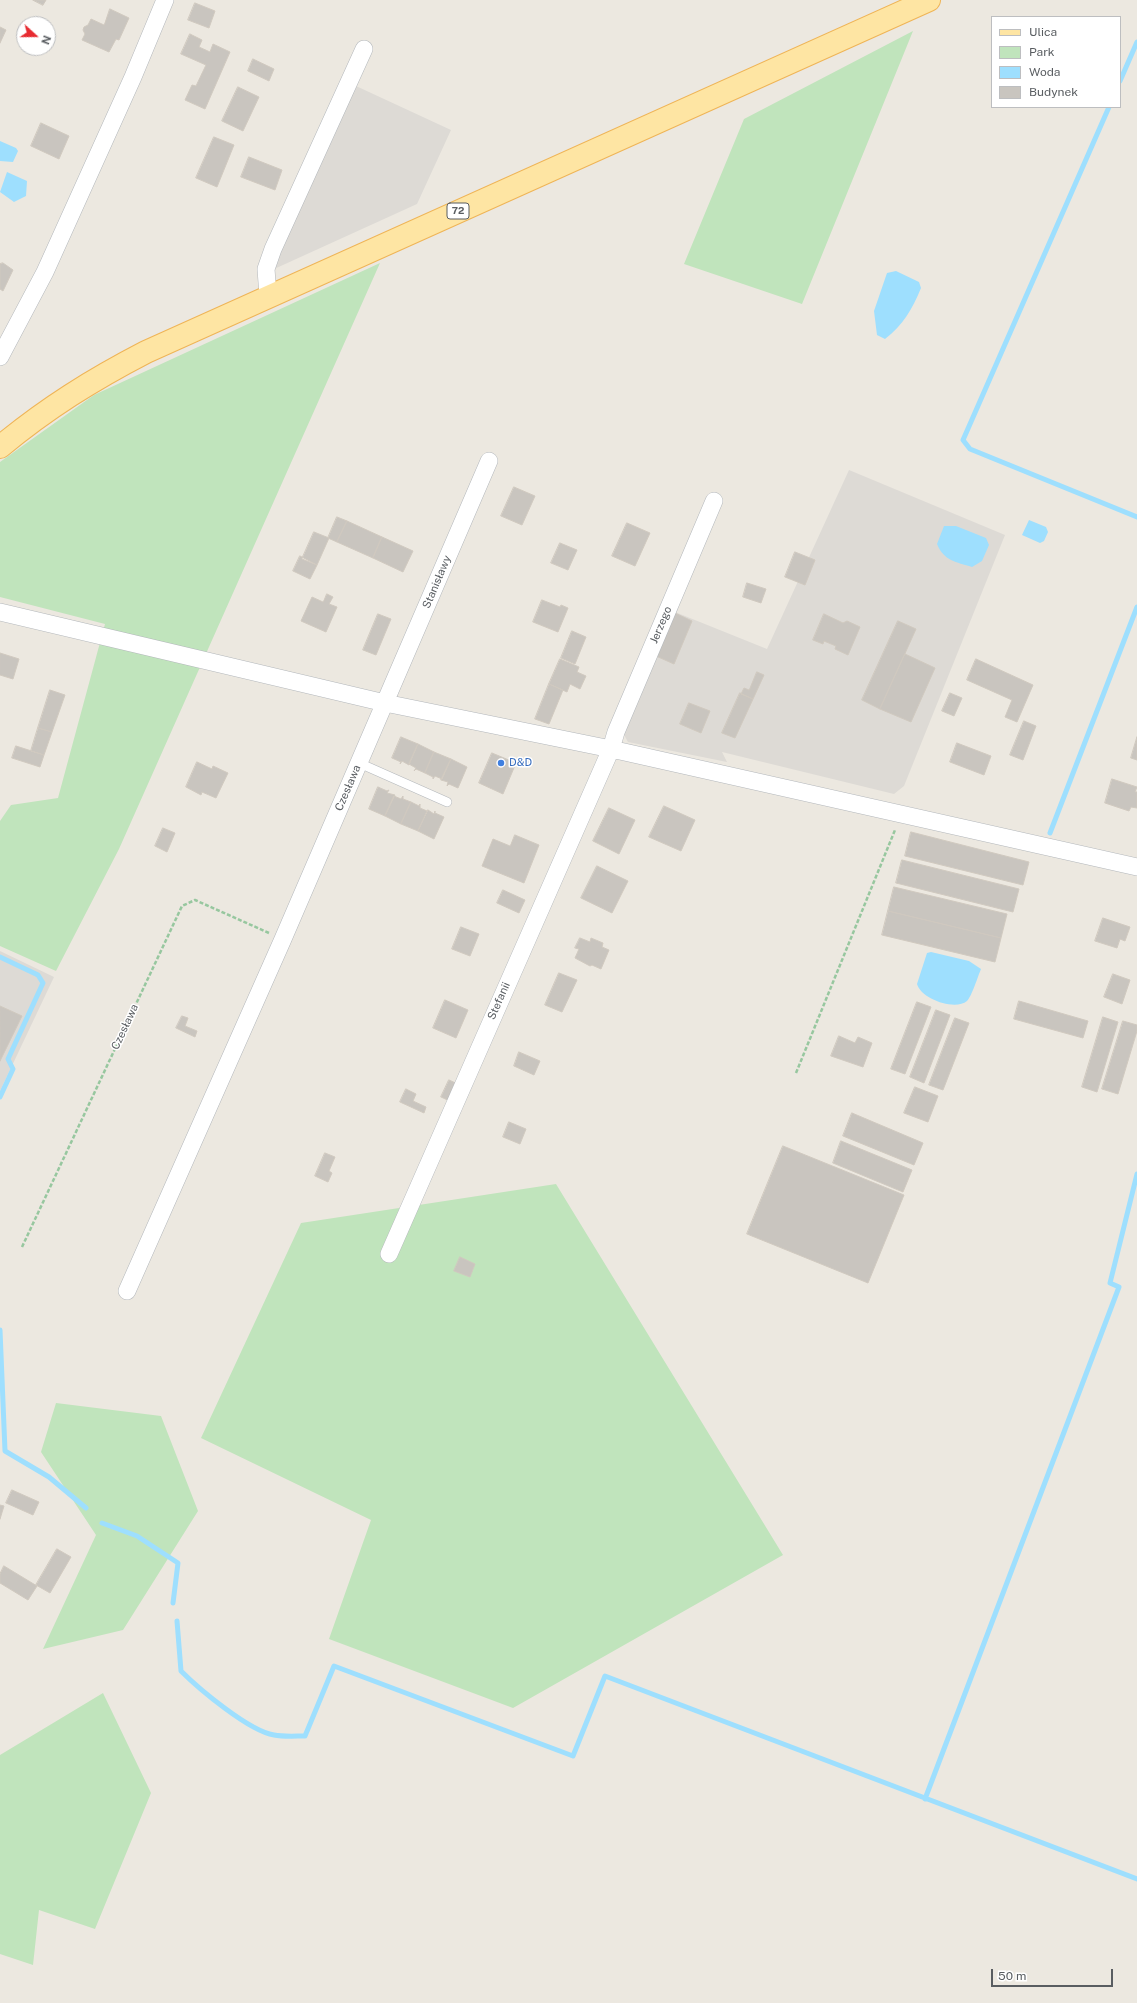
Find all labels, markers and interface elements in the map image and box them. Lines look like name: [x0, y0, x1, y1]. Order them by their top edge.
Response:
north arrow: [16, 16, 56, 56]
legend: [991, 16, 1121, 108]
text: Ulica: [1029, 25, 1057, 39]
text: N: [39, 34, 53, 46]
text: Park: [1029, 45, 1055, 59]
text: Woda: [1029, 65, 1060, 79]
text: Budynek: [1029, 85, 1078, 99]
road number: 72: [447, 203, 469, 219]
street label: Stanisławy: [420, 554, 454, 610]
street label: Jerzego: [647, 604, 675, 646]
place label: D&D: [509, 756, 532, 770]
marker: D&D: [496, 758, 506, 768]
street label: Czesława: [332, 763, 364, 813]
street label: Stefanii: [485, 980, 513, 1022]
street label: Czesława: [109, 1002, 141, 1052]
scale bar: [993, 1961, 1115, 1987]
text: 50 m: [998, 1969, 1026, 1983]

